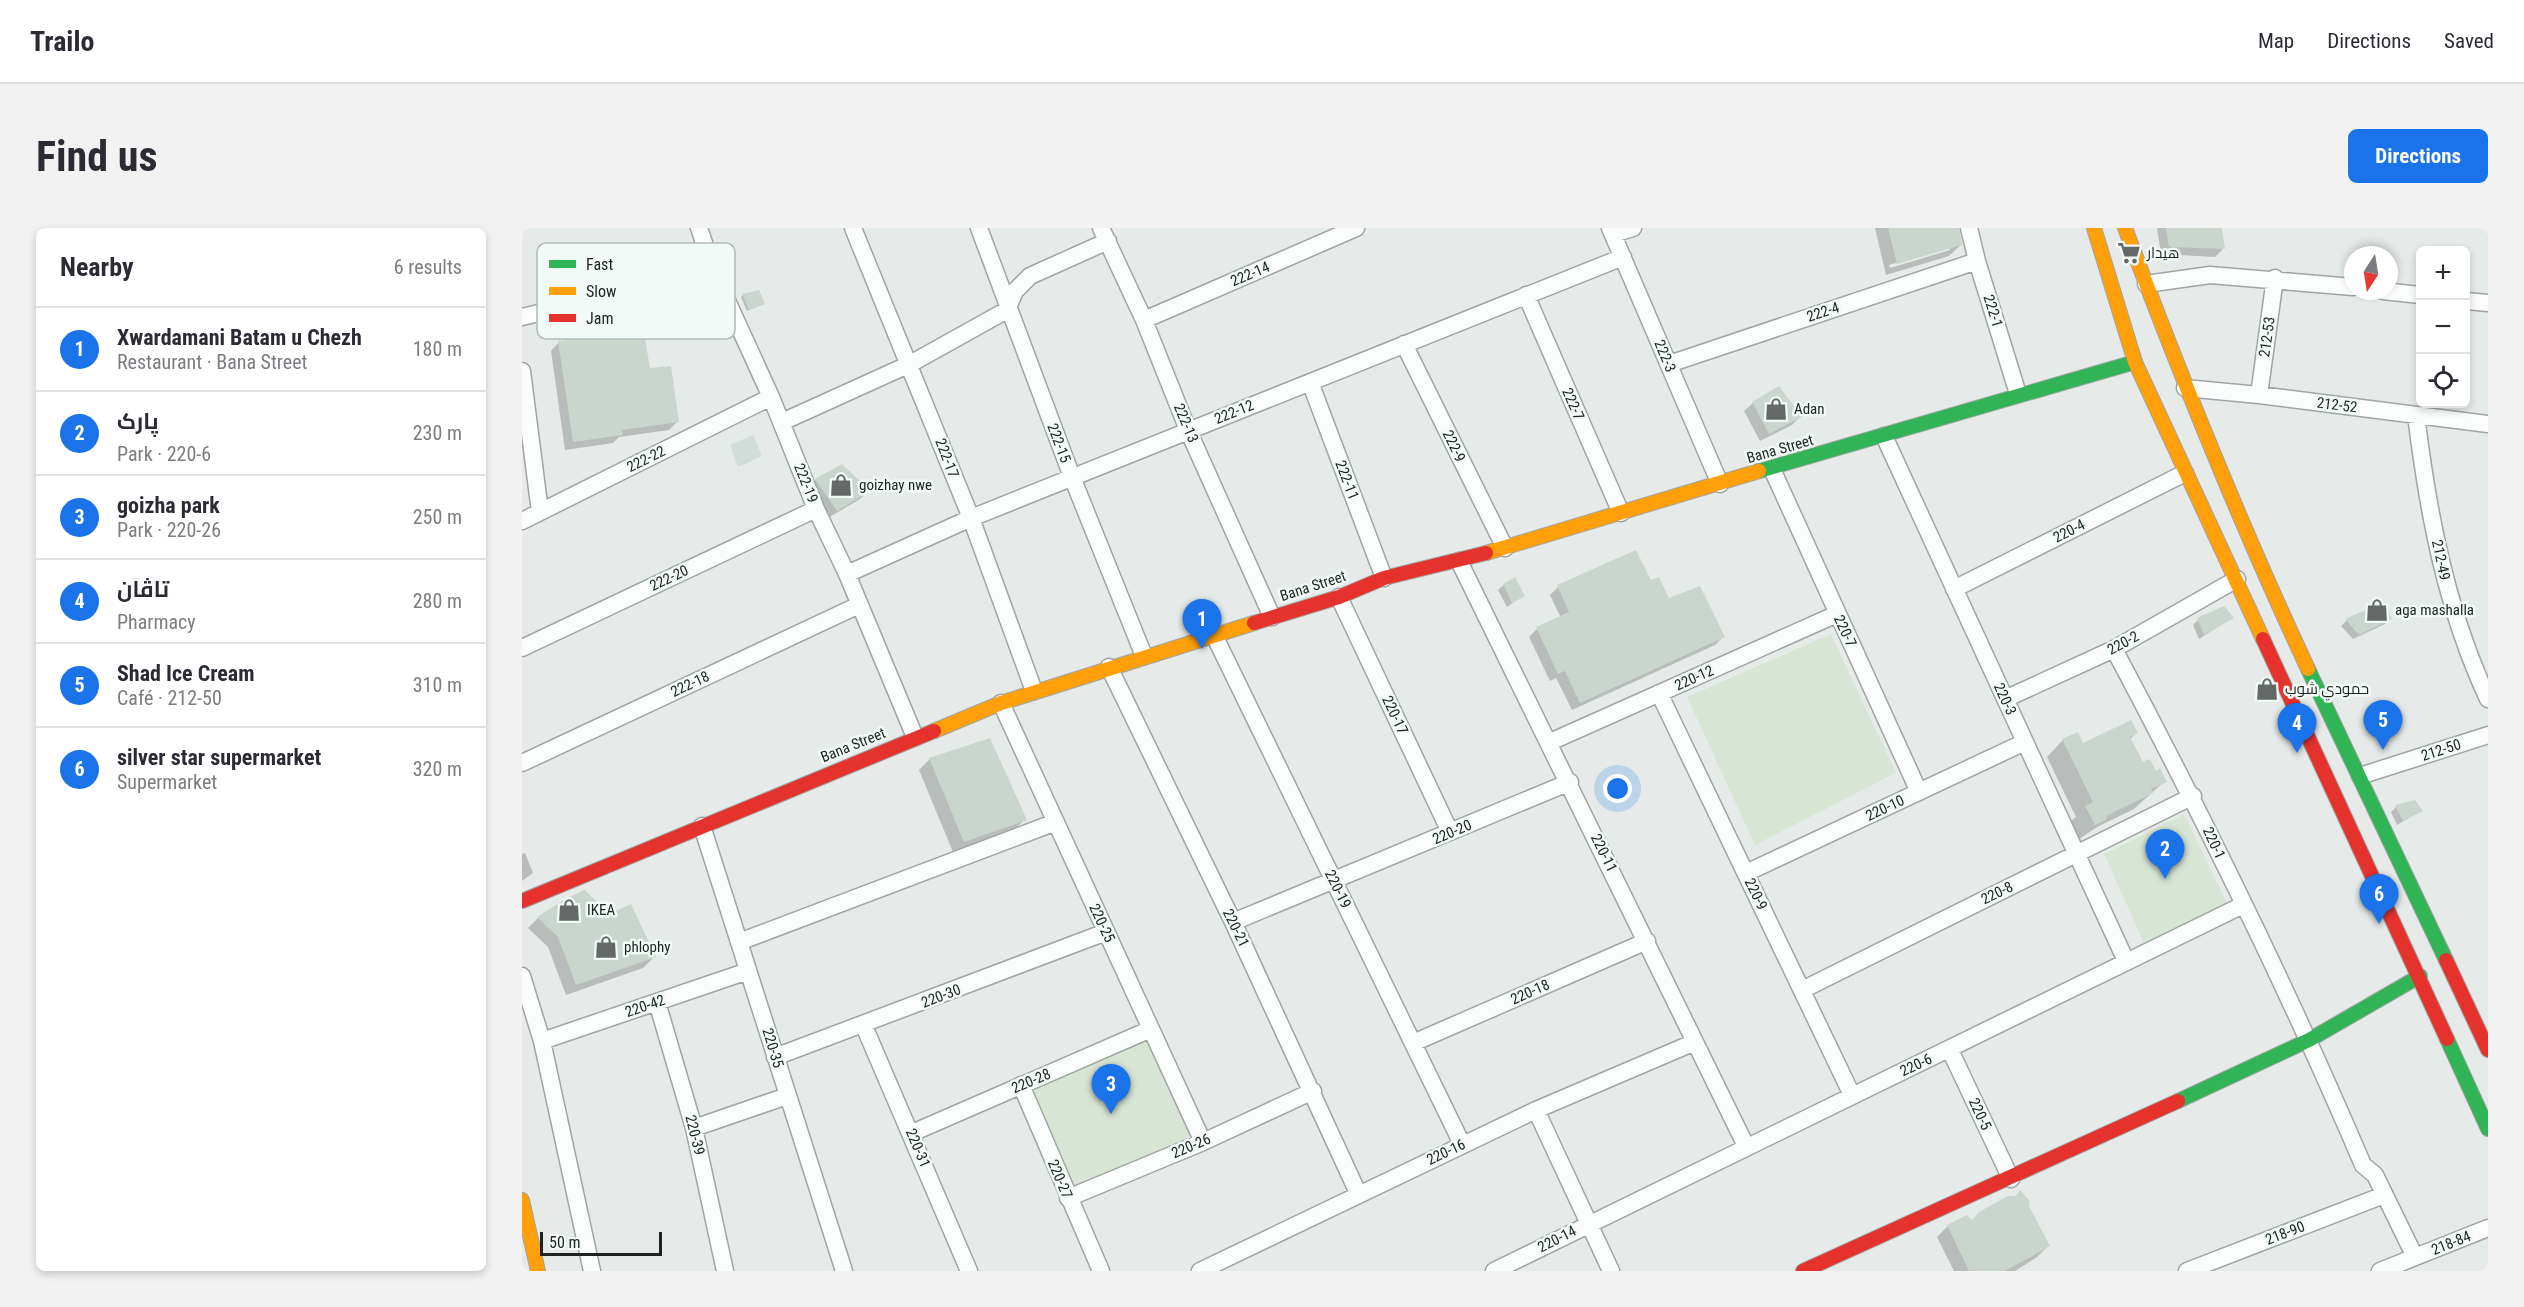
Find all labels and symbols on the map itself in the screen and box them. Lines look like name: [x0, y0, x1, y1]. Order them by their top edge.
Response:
supermarket icon: هيدار: [2116, 240, 2142, 266]
legend: [537, 243, 735, 339]
place label: هيدار: [2146, 244, 2179, 262]
north arrow: [2344, 246, 2398, 300]
text: Fast: [586, 255, 613, 274]
street label: 222-14: [1228, 258, 1272, 290]
text: Slow: [586, 282, 616, 301]
street label: 222-1: [1980, 292, 2006, 330]
street label: 222-4: [1804, 298, 1842, 326]
text: Jam: [586, 309, 613, 328]
street label: 212-53: [2255, 316, 2279, 358]
street label: 222-3: [1650, 337, 1680, 375]
street label: 222-7: [1558, 385, 1588, 423]
street label: 212-52: [2316, 394, 2358, 416]
street label: 222-12: [1212, 396, 1256, 428]
shop icon: Adan: [1763, 396, 1789, 422]
place label: Adan: [1794, 400, 1825, 418]
street label: 222-13: [1170, 401, 1202, 445]
street label: 222-15: [1043, 421, 1075, 465]
street label: 222-9: [1439, 427, 1469, 465]
street label: Bana Street: [1745, 431, 1815, 467]
street label: 222-17: [931, 436, 963, 480]
street label: 222-22: [624, 442, 668, 476]
street label: 222-11: [1331, 458, 1363, 502]
street label: 222-19: [790, 461, 822, 505]
shop icon: goizhay nwe: [828, 472, 854, 498]
place label: goizhay nwe: [859, 476, 932, 494]
street label: 220-4: [2050, 515, 2088, 547]
street label: 212-49: [2428, 538, 2454, 582]
street label: 222-20: [647, 561, 691, 595]
street label: Bana Street: [1278, 567, 1348, 605]
shop icon: aga mashalla: [2364, 597, 2390, 623]
pin: 1: [1182, 600, 1222, 649]
place label: aga mashalla: [2395, 601, 2474, 619]
street label: 220-7: [1830, 612, 1860, 650]
street label: 220-2: [2104, 627, 2142, 659]
street label: 220-12: [1672, 661, 1716, 695]
street label: 222-18: [668, 667, 712, 701]
shop icon: حمودي شوب: [2254, 676, 2280, 702]
street label: 220-3: [1990, 680, 2020, 718]
place label: حمودي شوب: [2285, 680, 2369, 701]
street label: 220-17: [1378, 693, 1412, 737]
pin: 5: [2364, 700, 2402, 750]
pin: 4: [2278, 704, 2316, 753]
street label: Bana Street: [818, 724, 888, 766]
street label: 212-50: [2419, 735, 2463, 765]
your location: [1603, 774, 1632, 803]
street label: 220-10: [1863, 791, 1907, 825]
street label: 220-20: [1430, 816, 1474, 848]
street label: 220-1: [2199, 824, 2229, 862]
pin: 2: [2146, 830, 2184, 879]
street label: 220-11: [1587, 831, 1621, 875]
street label: 220-19: [1321, 867, 1355, 911]
pin: 6: [2360, 874, 2398, 924]
street label: 220-9: [1741, 875, 1771, 913]
street label: 220-8: [1978, 878, 2016, 908]
shop icon: IKEA: [556, 897, 582, 923]
place label: IKEA: [587, 901, 615, 919]
street label: 220-25: [1085, 901, 1119, 945]
street label: 220-21: [1219, 906, 1253, 950]
shop icon: phlophy: [593, 934, 619, 960]
place label: phlophy: [624, 938, 671, 956]
street label: 220-18: [1508, 975, 1552, 1009]
street label: 220-30: [919, 980, 963, 1012]
street label: 220-42: [623, 991, 667, 1021]
street label: 220-35: [758, 1026, 788, 1070]
street label: 220-6: [1897, 1050, 1935, 1080]
pin: 3: [1092, 1064, 1130, 1114]
street label: 220-28: [1009, 1065, 1053, 1097]
street label: 220-5: [1965, 1095, 1995, 1133]
street label: 220-39: [681, 1113, 709, 1157]
street label: 220-31: [902, 1126, 934, 1170]
street label: 220-26: [1169, 1130, 1213, 1162]
street label: 220-16: [1424, 1135, 1468, 1169]
street label: 220-27: [1044, 1157, 1076, 1201]
street label: 218-90: [2263, 1217, 2307, 1249]
street label: 220-14: [1535, 1222, 1579, 1256]
street label: 218-84: [2429, 1227, 2473, 1259]
scale bar: [540, 1229, 662, 1256]

